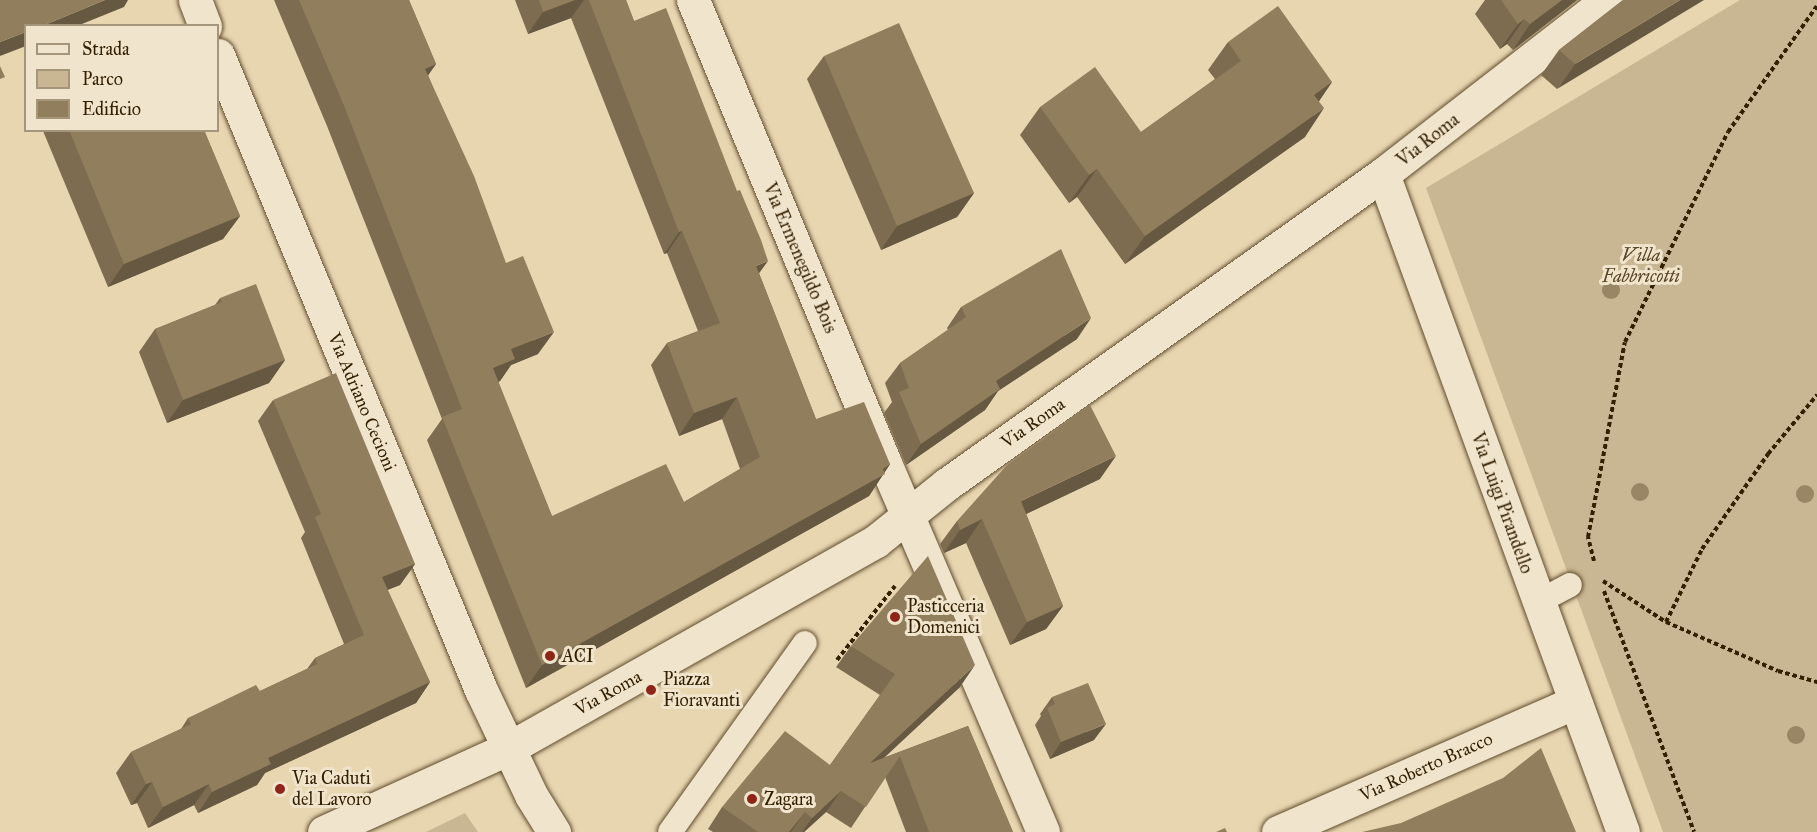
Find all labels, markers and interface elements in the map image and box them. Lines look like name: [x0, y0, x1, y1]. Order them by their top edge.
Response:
legend: [24, 24, 219, 132]
text: Strada: [82, 38, 130, 60]
text: Parco: [82, 68, 123, 90]
text: Edificio: [82, 98, 141, 120]
street label: Via Roma: [1392, 109, 1464, 171]
street label: Via Ermenegildo Bois: [759, 180, 841, 336]
park label: Villa Fabbricotti: [1602, 245, 1680, 288]
street label: Via Adriano Cecioni: [323, 330, 401, 474]
street label: Via Roma: [997, 393, 1069, 453]
street label: Via Luigi Pirandello: [1466, 429, 1538, 577]
place label: Pasticceria Domenici: [907, 596, 984, 638]
marker: Pasticceria Domenici: [888, 610, 902, 624]
place label: ACI: [562, 645, 594, 667]
marker: ACI: [543, 649, 557, 663]
street label: Via Roma: [571, 666, 645, 720]
place label: Piazza Fioravanti: [663, 669, 740, 712]
marker: Piazza Fioravanti: [644, 683, 658, 697]
street label: Via Roberto Bracco: [1356, 728, 1496, 806]
place label: Via Caduti del Lavoro: [292, 768, 372, 810]
marker: Via Caduti del Lavoro: [273, 782, 287, 796]
place label: Zagara: [764, 788, 813, 810]
marker: Zagara: [745, 792, 759, 806]

